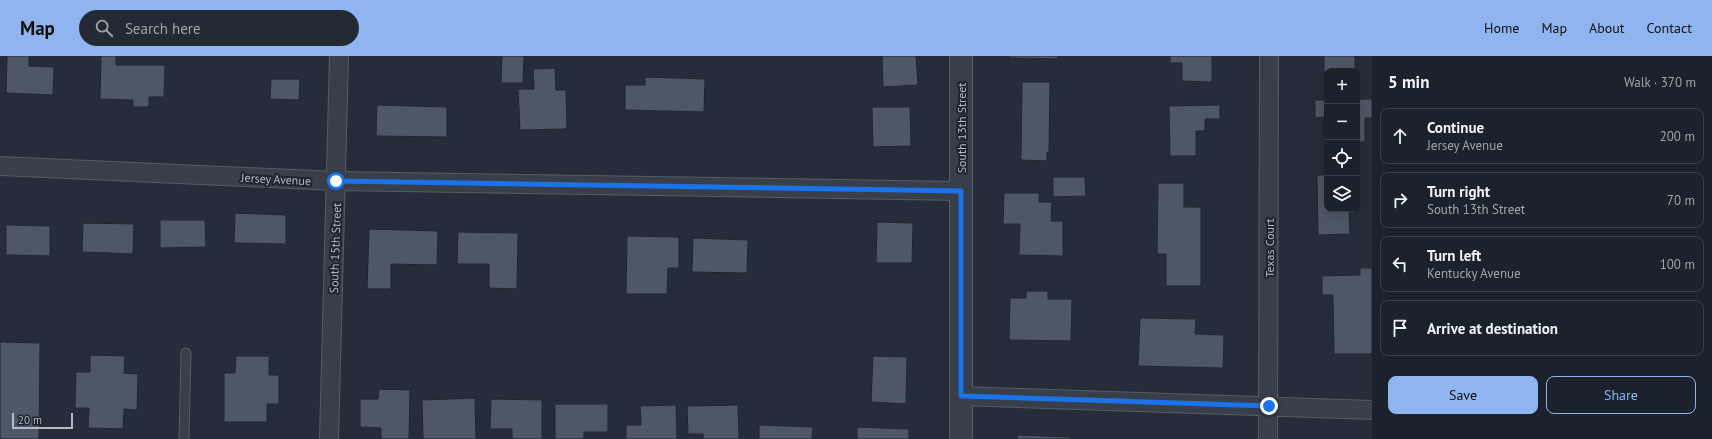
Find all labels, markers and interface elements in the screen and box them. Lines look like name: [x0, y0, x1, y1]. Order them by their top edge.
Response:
search box: [79, 10, 359, 46]
text: Map: [20, 16, 55, 40]
icon: search: [93, 17, 115, 39]
text: Search here: [125, 19, 201, 38]
text: Home: [1484, 19, 1519, 37]
text: Map: [1541, 19, 1567, 37]
text: About: [1589, 19, 1625, 37]
text: Contact: [1647, 19, 1692, 37]
map controls: [1324, 68, 1360, 212]
button: +: [1324, 68, 1360, 104]
text: 5 min: [1388, 71, 1429, 93]
text: Walk · 370 m: [1624, 74, 1696, 91]
street label: South 13th Street: [954, 83, 969, 173]
button: −: [1324, 104, 1360, 140]
text: Continue: [1427, 118, 1484, 137]
icon: ahead: [1389, 125, 1411, 147]
text: 200 m: [1660, 128, 1695, 145]
text: Jersey Avenue: [1427, 137, 1503, 154]
button: locate: [1324, 140, 1360, 176]
street label: Jersey Avenue: [240, 170, 311, 188]
route start: [327, 172, 345, 190]
button: layers: [1324, 176, 1360, 212]
text: Turn right: [1427, 182, 1490, 201]
icon: right: [1389, 189, 1411, 211]
text: 70 m: [1667, 192, 1695, 209]
text: South 13th Street: [1427, 201, 1525, 218]
street label: South 15th Street: [326, 202, 344, 294]
street label: Texas Court: [1262, 218, 1277, 278]
text: Turn left: [1427, 246, 1481, 265]
icon: left: [1389, 253, 1411, 275]
text: 100 m: [1660, 256, 1695, 273]
text: Kentucky Avenue: [1427, 265, 1521, 282]
icon: arrive: [1389, 317, 1411, 339]
text: Arrive at destination: [1427, 319, 1558, 338]
button: Save: [1388, 376, 1538, 414]
button: Share: [1546, 376, 1696, 414]
route end: [1260, 397, 1278, 415]
scale bar: [12, 411, 73, 430]
text: 20 m: [18, 413, 42, 427]

